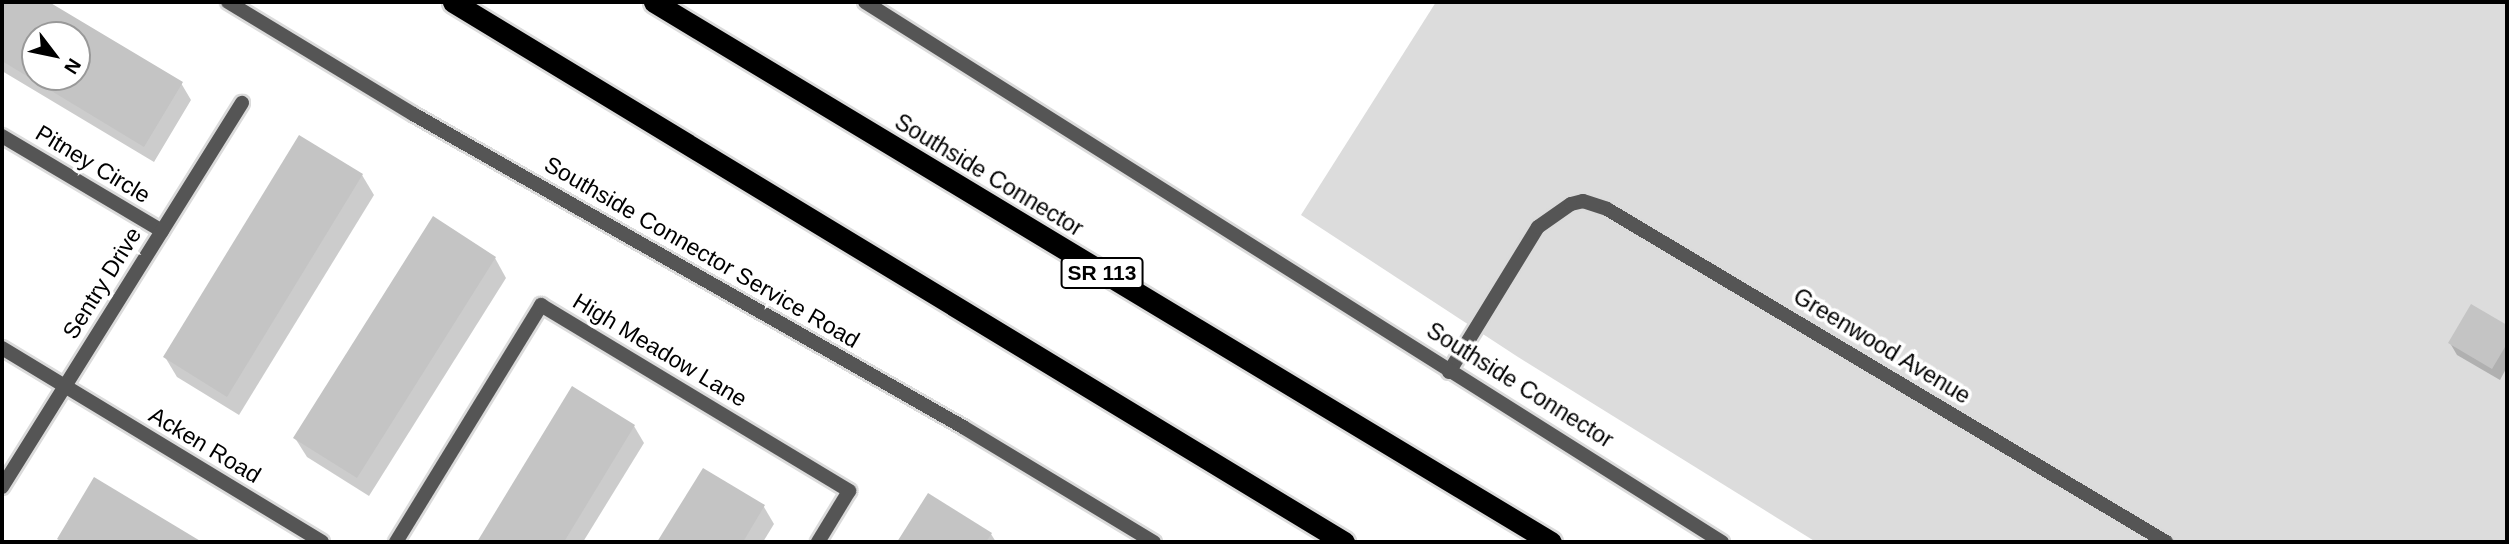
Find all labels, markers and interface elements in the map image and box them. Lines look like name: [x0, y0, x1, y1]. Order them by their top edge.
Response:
north arrow: [21, 21, 91, 91]
text: N: [60, 55, 85, 78]
street label: Southside Connector: [890, 108, 1088, 242]
street label: Pitney Circle: [31, 119, 155, 209]
street label: Southside Connector Service Road: [540, 150, 864, 354]
street label: Sentry Drive: [57, 222, 147, 344]
road number: SR 113: [1060, 256, 1144, 290]
street label: Greenwood Avenue: [1788, 282, 1976, 410]
street label: High Meadow Lane: [568, 287, 752, 413]
street label: Southside Connector: [1422, 316, 1618, 454]
street label: Acken Road: [144, 401, 266, 489]

